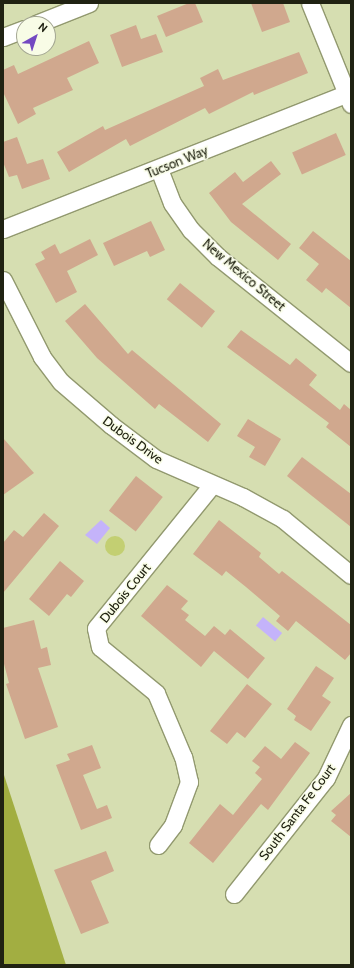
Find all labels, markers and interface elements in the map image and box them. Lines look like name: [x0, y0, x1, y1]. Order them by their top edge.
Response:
north arrow: [16, 16, 56, 56]
text: N: [35, 20, 50, 35]
street label: Tucson Way: [144, 142, 210, 182]
street label: New Mexico Street: [199, 236, 289, 314]
street label: Dubois Drive: [100, 413, 166, 467]
street label: Dubois Court: [96, 560, 154, 626]
street label: South Santa Fe Court: [256, 761, 338, 863]

